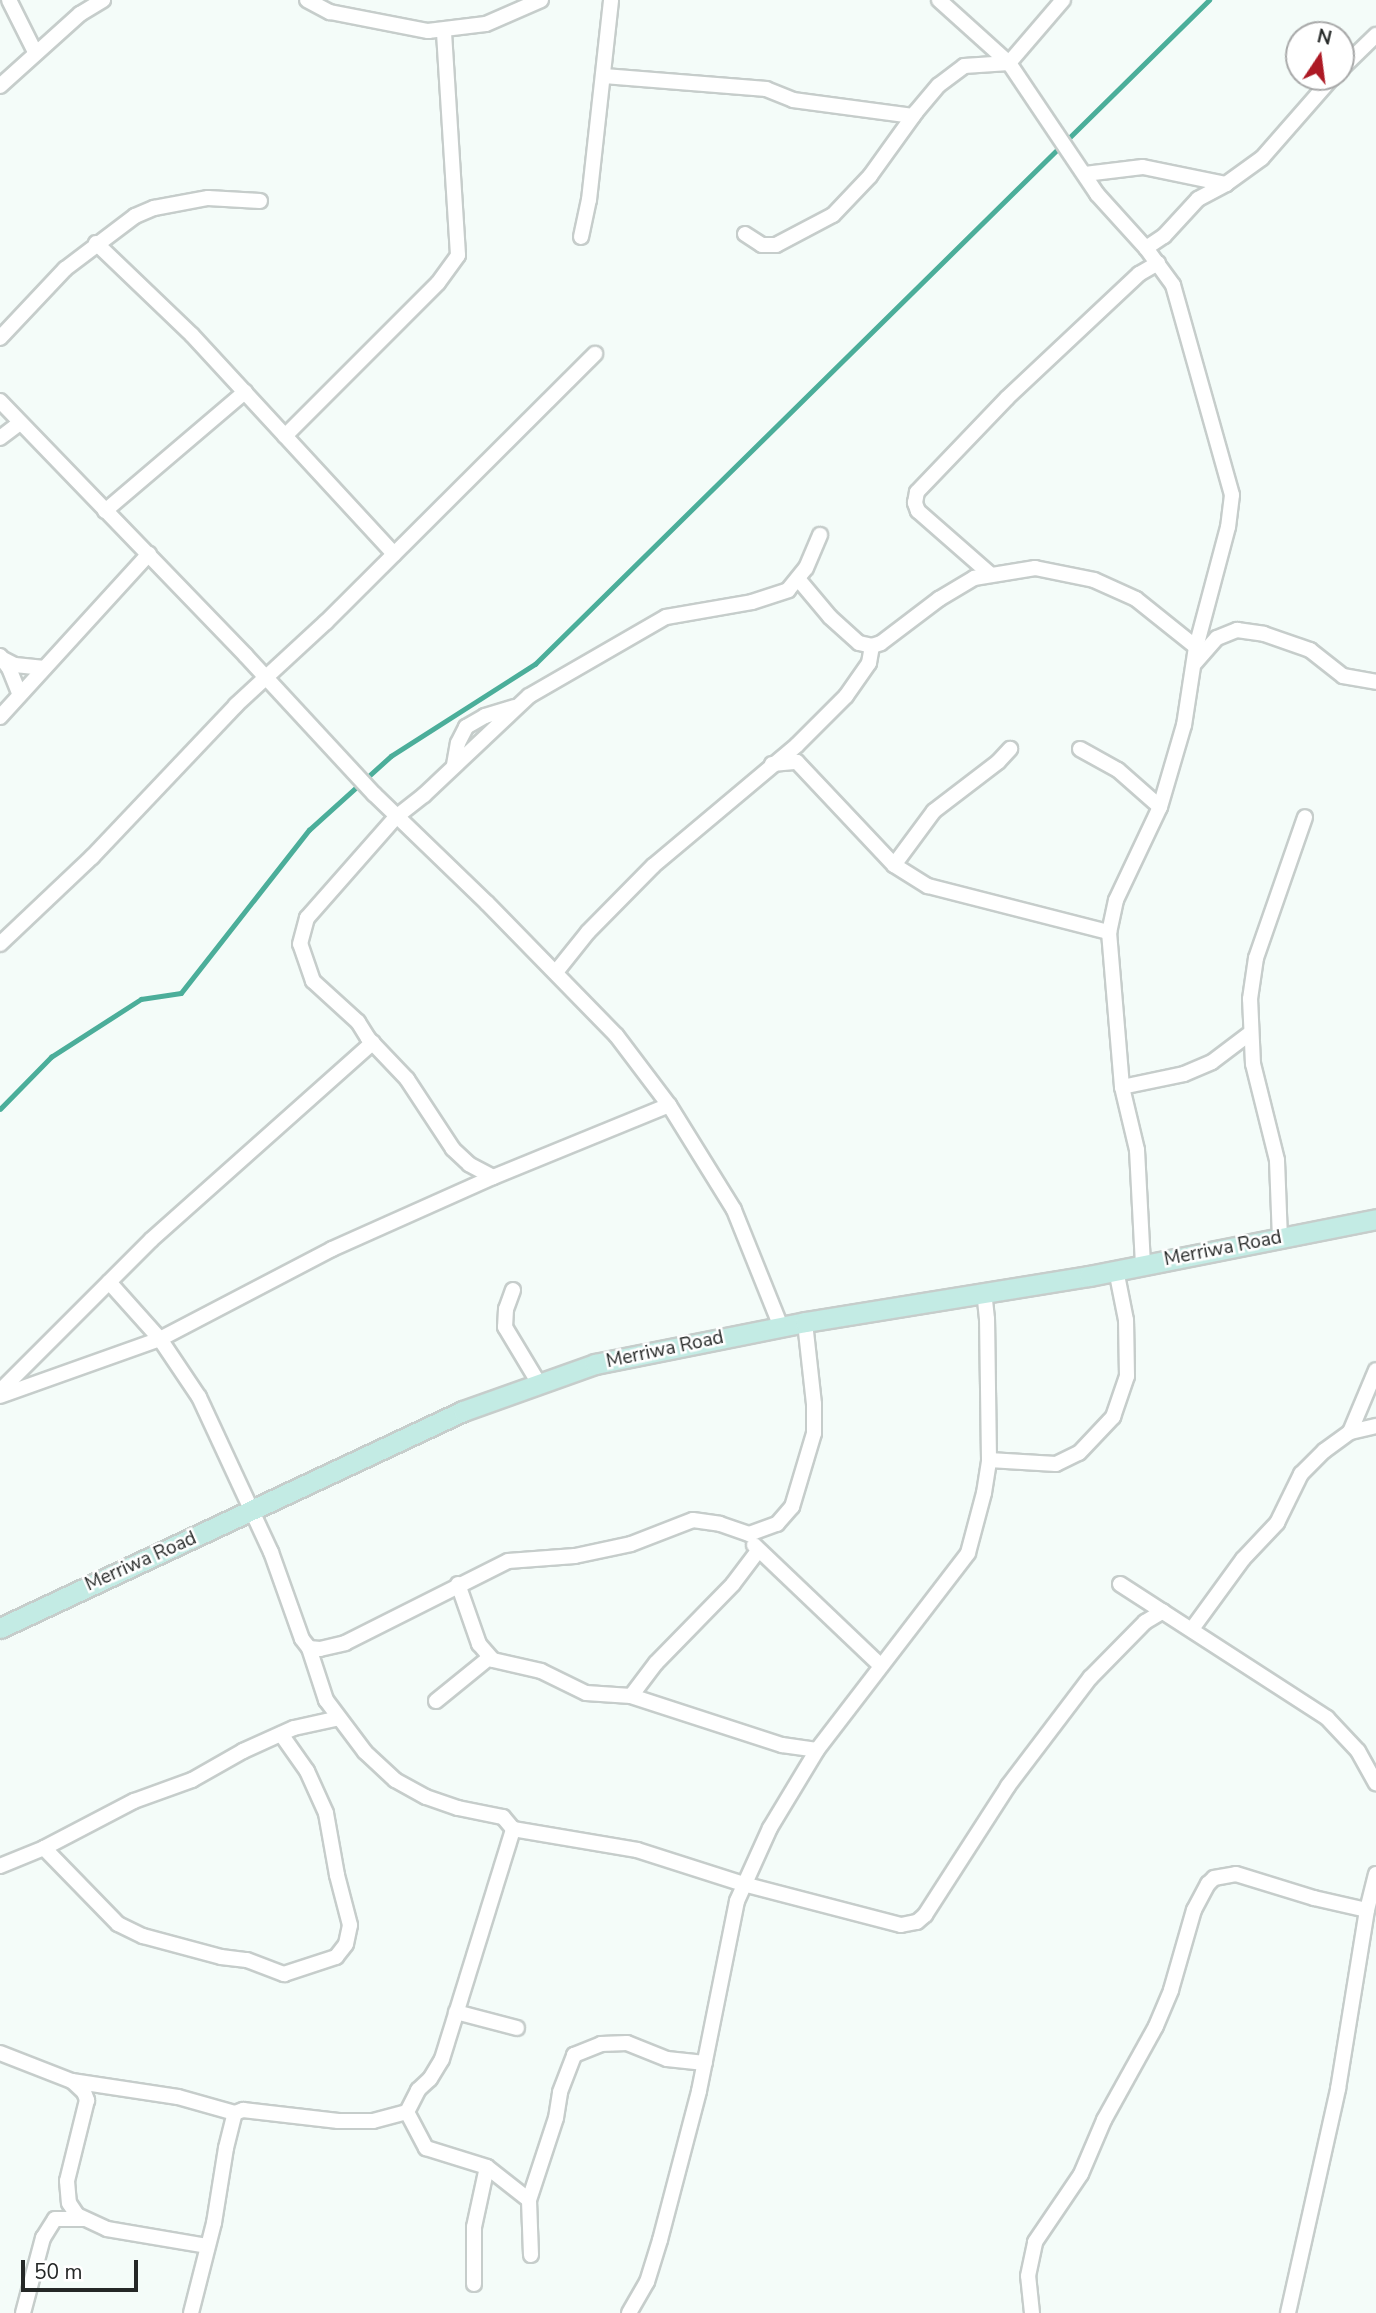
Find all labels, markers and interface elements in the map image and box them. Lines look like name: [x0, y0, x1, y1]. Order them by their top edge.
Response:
north arrow: [1285, 21, 1355, 91]
text: N: [1314, 23, 1334, 52]
street label: Merriwa Road: [1162, 1226, 1284, 1272]
street label: Merriwa Road: [604, 1326, 726, 1374]
street label: Merriwa Road: [82, 1527, 200, 1597]
scale bar: [24, 2246, 142, 2290]
text: 50 m: [34, 2258, 83, 2286]

